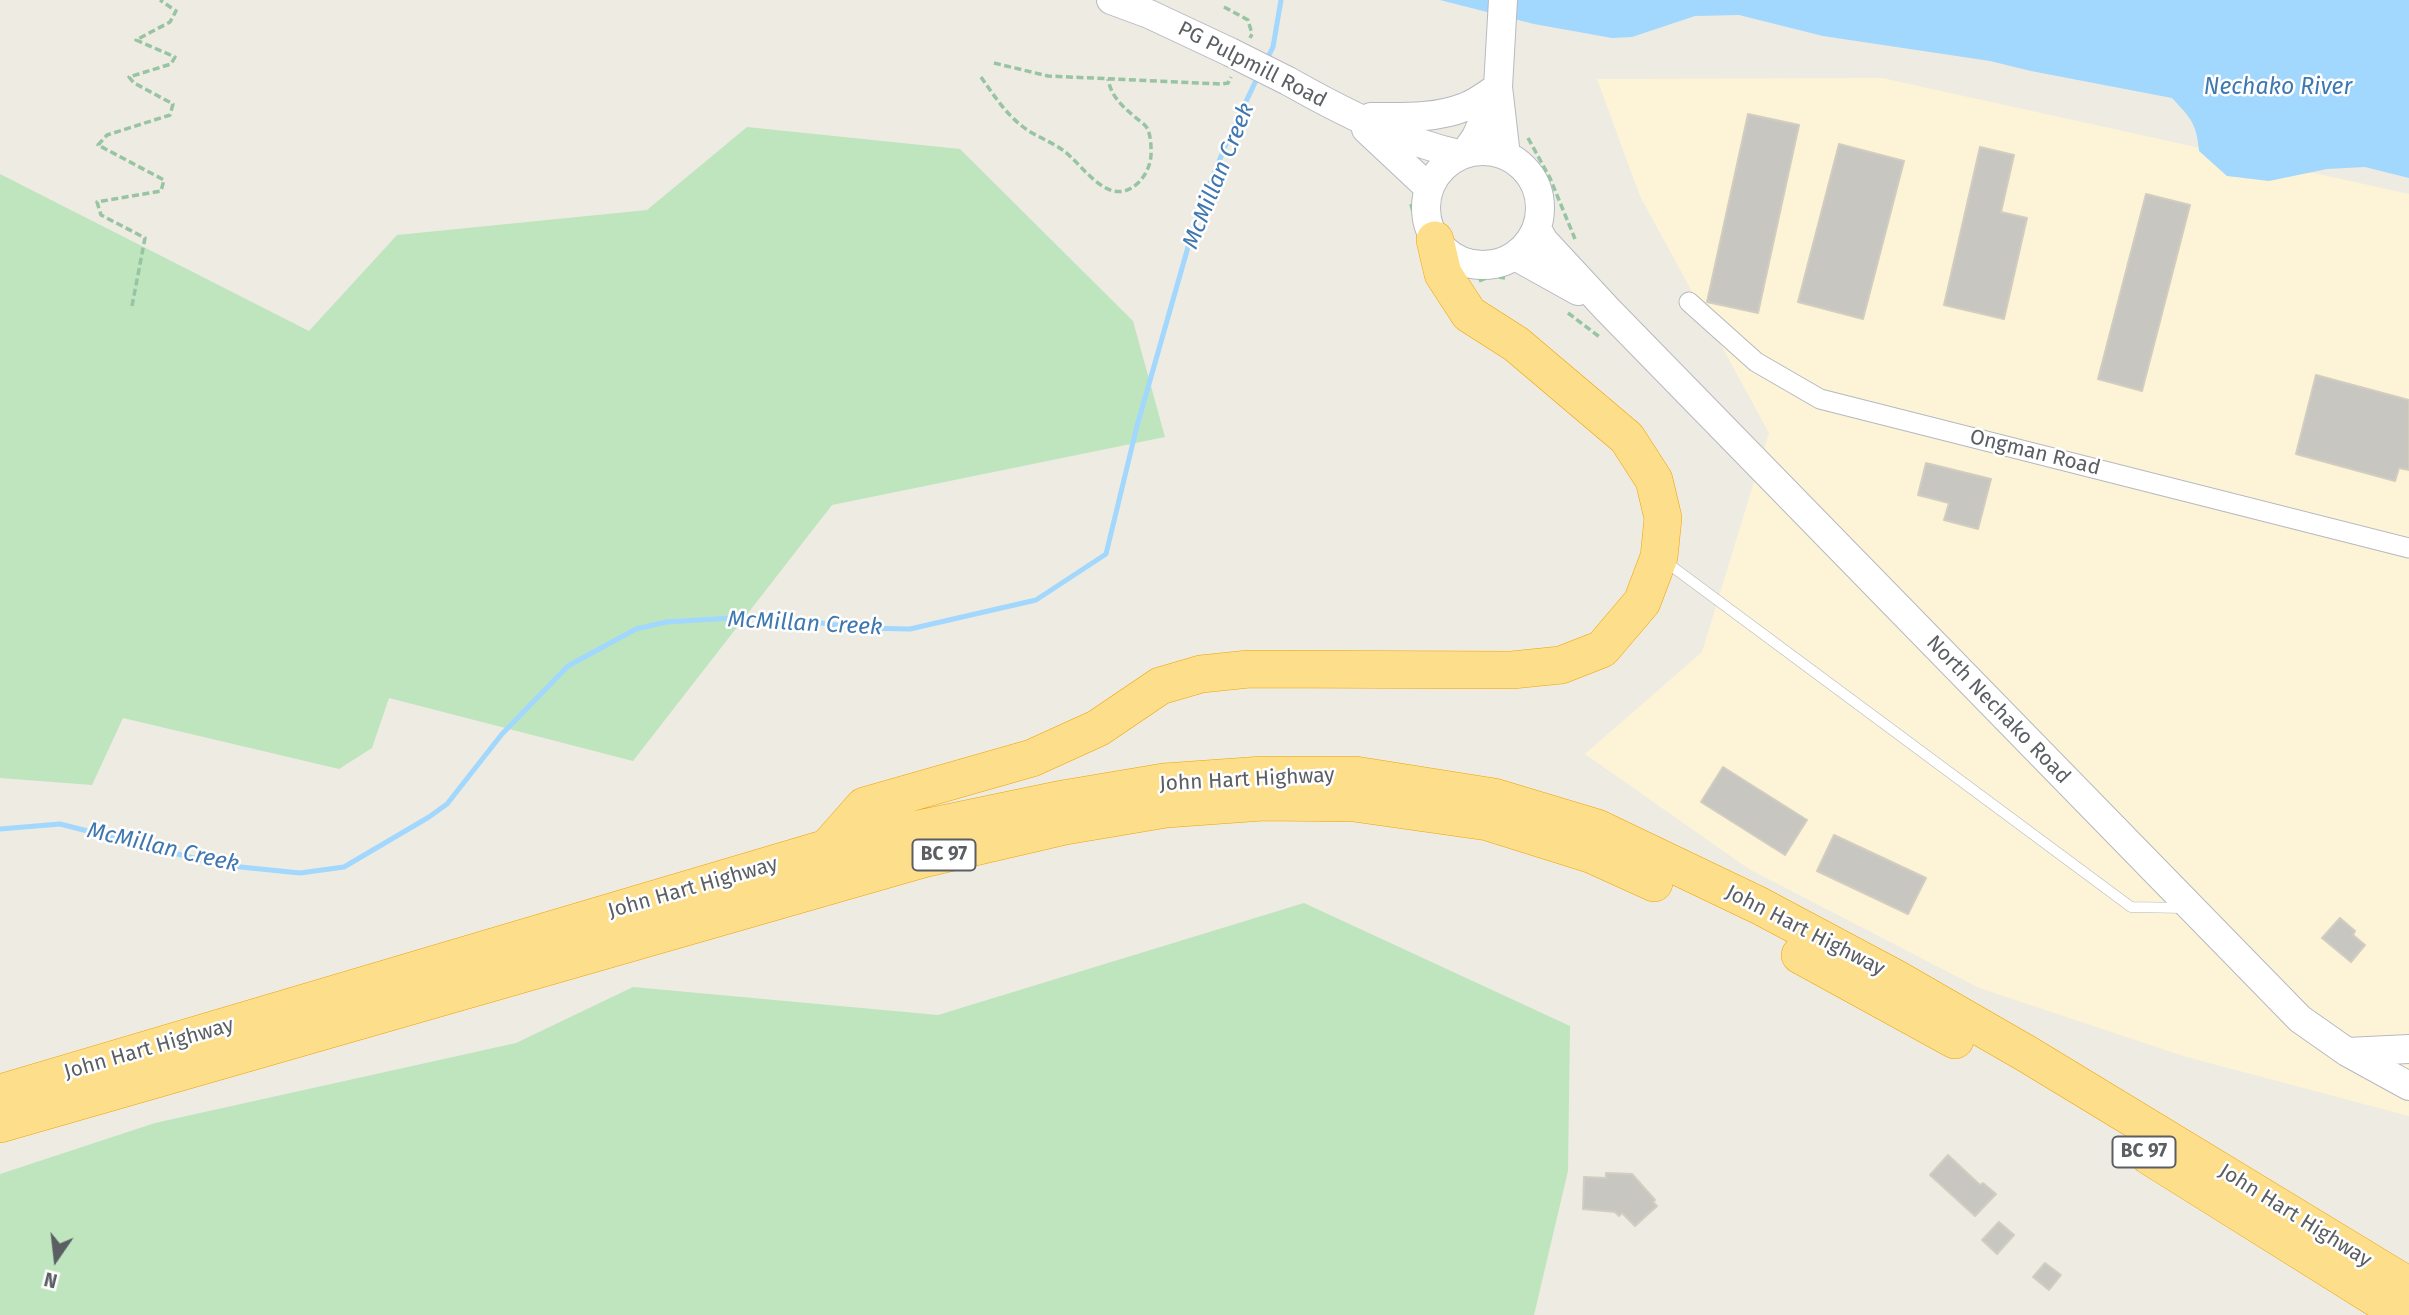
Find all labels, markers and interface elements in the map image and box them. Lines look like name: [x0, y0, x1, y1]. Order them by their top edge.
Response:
street label: PG Pulpmill Road: [1173, 17, 1331, 113]
water label: Nechako River: [2204, 74, 2352, 102]
water label: McMillan Creek: [1177, 99, 1261, 253]
street label: Ongman Road: [1967, 425, 2103, 481]
water label: McMillan Creek: [727, 606, 883, 642]
street label: North Nechako Road: [1921, 631, 2075, 789]
street label: John Hart Highway: [1159, 763, 1335, 797]
water label: McMillan Creek: [84, 817, 242, 879]
road number: BC 97: [912, 840, 976, 870]
street label: John Hart Highway: [605, 852, 781, 924]
street label: John Hart Highway: [1721, 880, 1889, 982]
street label: John Hart Highway: [61, 1013, 237, 1085]
road number: BC 97: [2112, 1136, 2176, 1168]
street label: John Hart Highway: [2214, 1159, 2376, 1273]
north arrow: [21, 1224, 91, 1294]
text: N: [42, 1267, 60, 1293]

